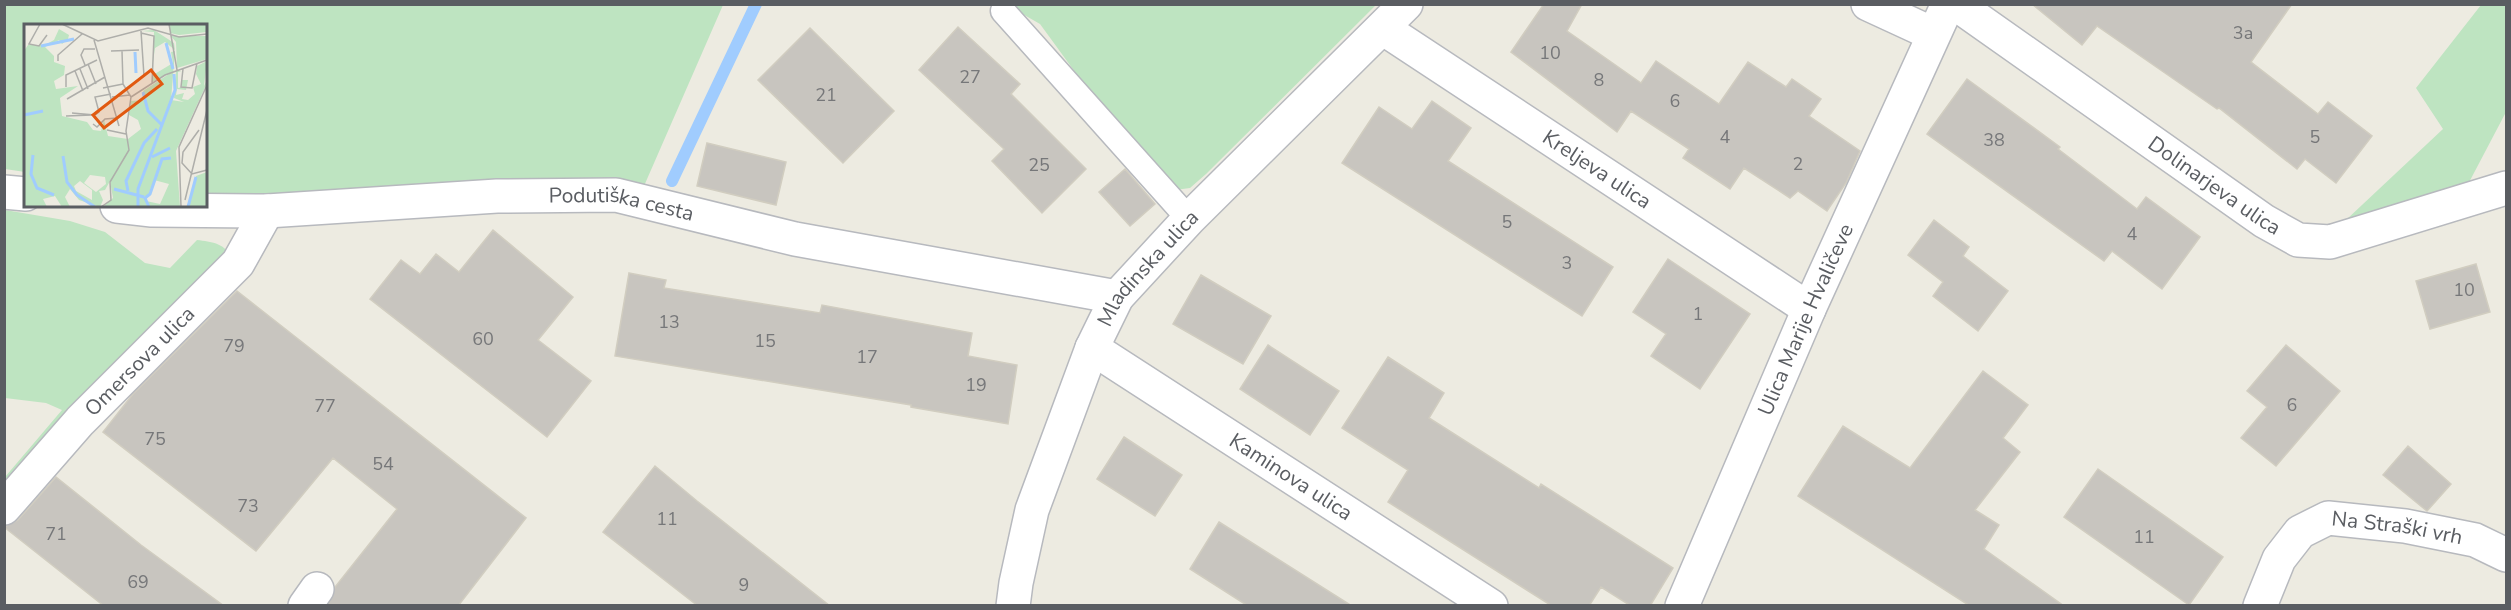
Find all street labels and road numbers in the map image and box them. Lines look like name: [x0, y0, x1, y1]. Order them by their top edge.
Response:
street label: Kreljeva ulica: [1537, 123, 1657, 215]
street label: Dolinarjeva ulica: [2143, 130, 2286, 242]
street label: Podutiška cesta: [549, 181, 697, 228]
street label: Mladinska ulica: [1091, 203, 1204, 331]
street label: Ulica Marije Hvaličeve: [1751, 219, 1860, 420]
street label: Omersova ulica: [79, 300, 201, 422]
street label: Kaminova ulica: [1224, 427, 1358, 527]
street label: Na Straški vrh: [2330, 504, 2465, 551]

